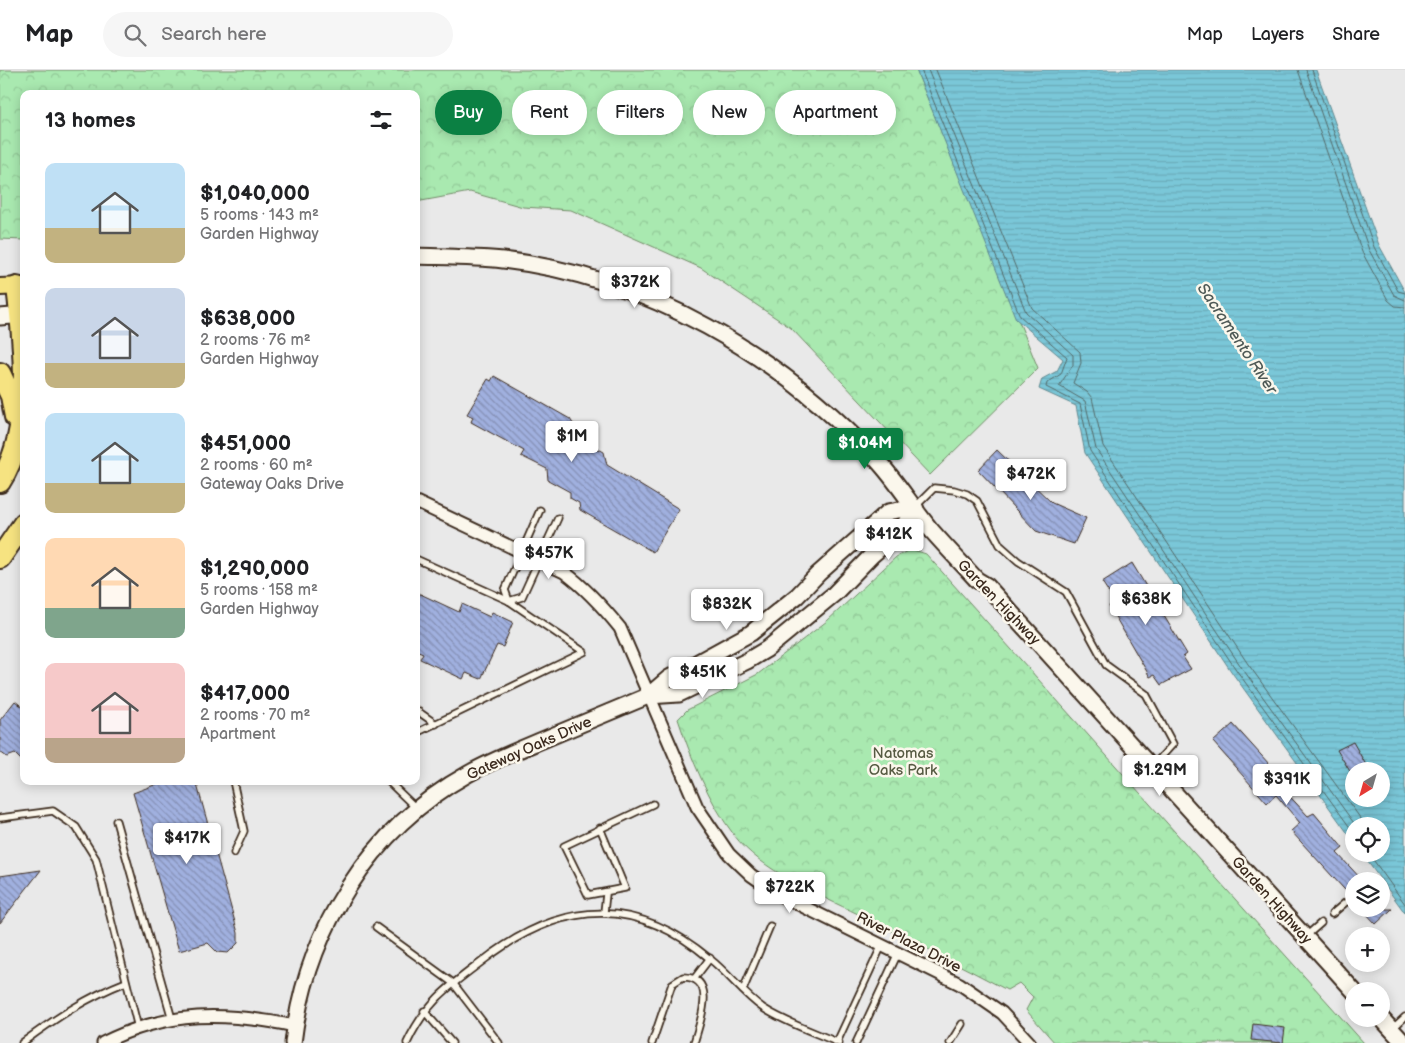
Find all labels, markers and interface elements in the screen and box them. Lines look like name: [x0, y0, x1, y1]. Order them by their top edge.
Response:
search box: [103, 12, 453, 57]
text: Map: [25, 20, 73, 49]
icon: search: [121, 21, 149, 49]
text: Search here: [161, 23, 267, 46]
text: Map: [1187, 24, 1223, 45]
text: Layers: [1251, 24, 1304, 45]
text: Share: [1332, 24, 1380, 45]
chip: Buy: [435, 90, 502, 135]
chip: Rent: [512, 90, 587, 135]
chip: Filters: [597, 90, 683, 135]
chip: New: [693, 90, 765, 135]
chip: Apartment: [775, 90, 896, 135]
icon: filters: [367, 106, 395, 134]
text: 13 homes: [45, 108, 136, 133]
text: $1,040,000: [200, 181, 310, 206]
icon: home: [85, 183, 145, 243]
text: 5 rooms · 143 m²: [200, 206, 319, 225]
text: Garden Highway: [200, 225, 319, 244]
pin: $372K: [600, 266, 670, 309]
text: $372K: [610, 273, 660, 292]
water label: Sacramento River: [1193, 280, 1281, 399]
text: $638,000: [200, 306, 295, 331]
icon: home: [85, 308, 145, 368]
text: 2 rooms · 76 m²: [200, 331, 311, 350]
text: Garden Highway: [200, 350, 319, 369]
pin: $1M: [548, 420, 596, 463]
text: $1M: [556, 427, 588, 446]
pin: $1.04M: [824, 428, 906, 470]
text: $451,000: [200, 431, 291, 456]
icon: home: [85, 433, 145, 493]
text: $1.04M: [838, 434, 892, 453]
text: 2 rooms · 60 m²: [200, 456, 313, 475]
pin: $472K: [996, 458, 1066, 501]
text: $472K: [1006, 465, 1056, 484]
text: Gateway Oaks Drive: [200, 475, 344, 494]
pin: $412K: [854, 518, 924, 561]
text: $412K: [866, 525, 912, 544]
pin: $457K: [514, 538, 584, 580]
text: $457K: [525, 544, 573, 563]
text: $1,290,000: [200, 556, 309, 581]
street label: Garden Highway: [953, 556, 1044, 649]
icon: home: [85, 558, 145, 618]
text: 5 rooms · 158 m²: [200, 581, 318, 600]
pin: $638K: [1111, 584, 1181, 626]
pin: $832K: [692, 588, 762, 631]
text: $638K: [1121, 590, 1171, 609]
text: $832K: [702, 595, 752, 614]
text: Garden Highway: [200, 600, 319, 619]
pin: $451K: [668, 656, 738, 699]
text: $451K: [680, 663, 726, 682]
text: $417,000: [200, 681, 290, 706]
icon: home: [85, 683, 145, 743]
text: 2 rooms · 70 m²: [200, 706, 310, 725]
street label: Gateway Oaks Drive: [464, 712, 595, 785]
text: Apartment: [200, 725, 276, 744]
park label: Natomas Oaks Park: [869, 744, 938, 780]
pin: $1.29M: [1119, 754, 1201, 797]
text: $1.29M: [1133, 761, 1187, 780]
north arrow: [1345, 762, 1390, 808]
map controls: [1345, 762, 1390, 1027]
pin: $391K: [1252, 764, 1322, 806]
text: $391K: [1264, 770, 1310, 789]
button: locate: [1345, 817, 1390, 862]
pin: $417K: [152, 822, 222, 865]
text: $417K: [164, 829, 210, 848]
street label: Garden Highway: [1227, 853, 1316, 948]
pin: $722K: [755, 872, 825, 914]
button: layers: [1345, 872, 1390, 917]
text: $722K: [765, 878, 815, 897]
street label: River Plaza Drive: [853, 908, 964, 977]
button: +: [1345, 927, 1390, 972]
button: −: [1345, 982, 1390, 1027]

